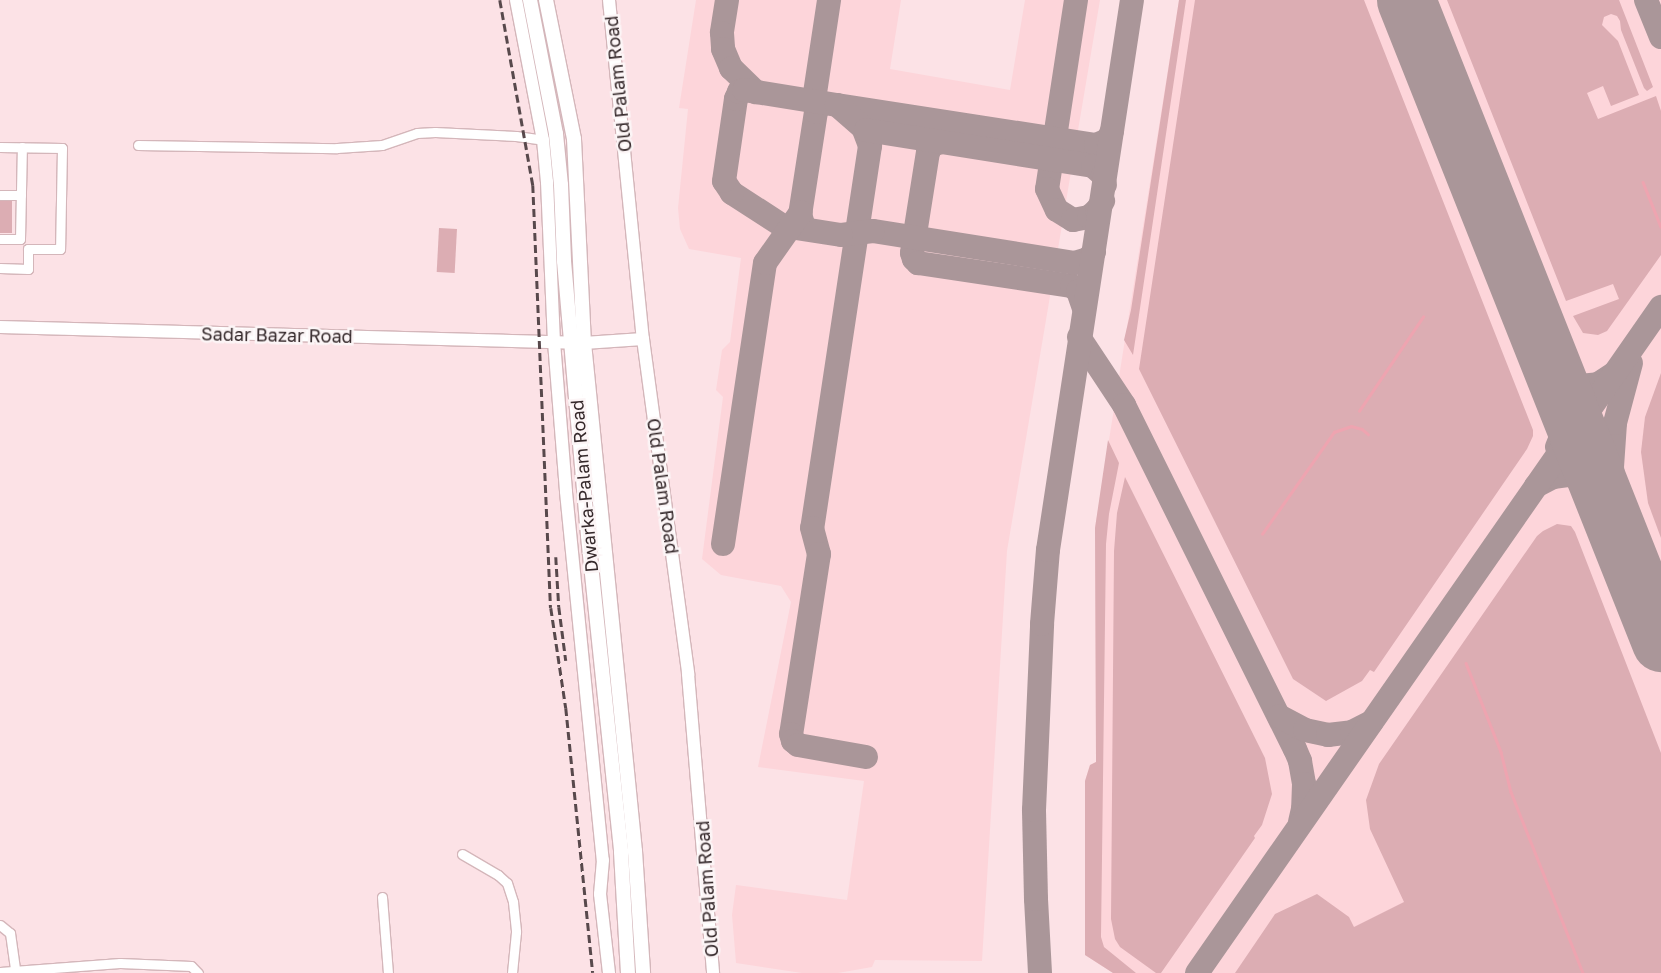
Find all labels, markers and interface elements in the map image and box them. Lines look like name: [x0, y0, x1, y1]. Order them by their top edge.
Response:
street label: Old Palam Road: [600, 15, 636, 153]
street label: Sadar Bazar Road: [201, 323, 353, 347]
street label: Dwarka-Palam Road: [566, 399, 602, 573]
street label: Old Palam Road: [643, 417, 683, 555]
street label: Old Palam Road: [691, 820, 723, 958]

